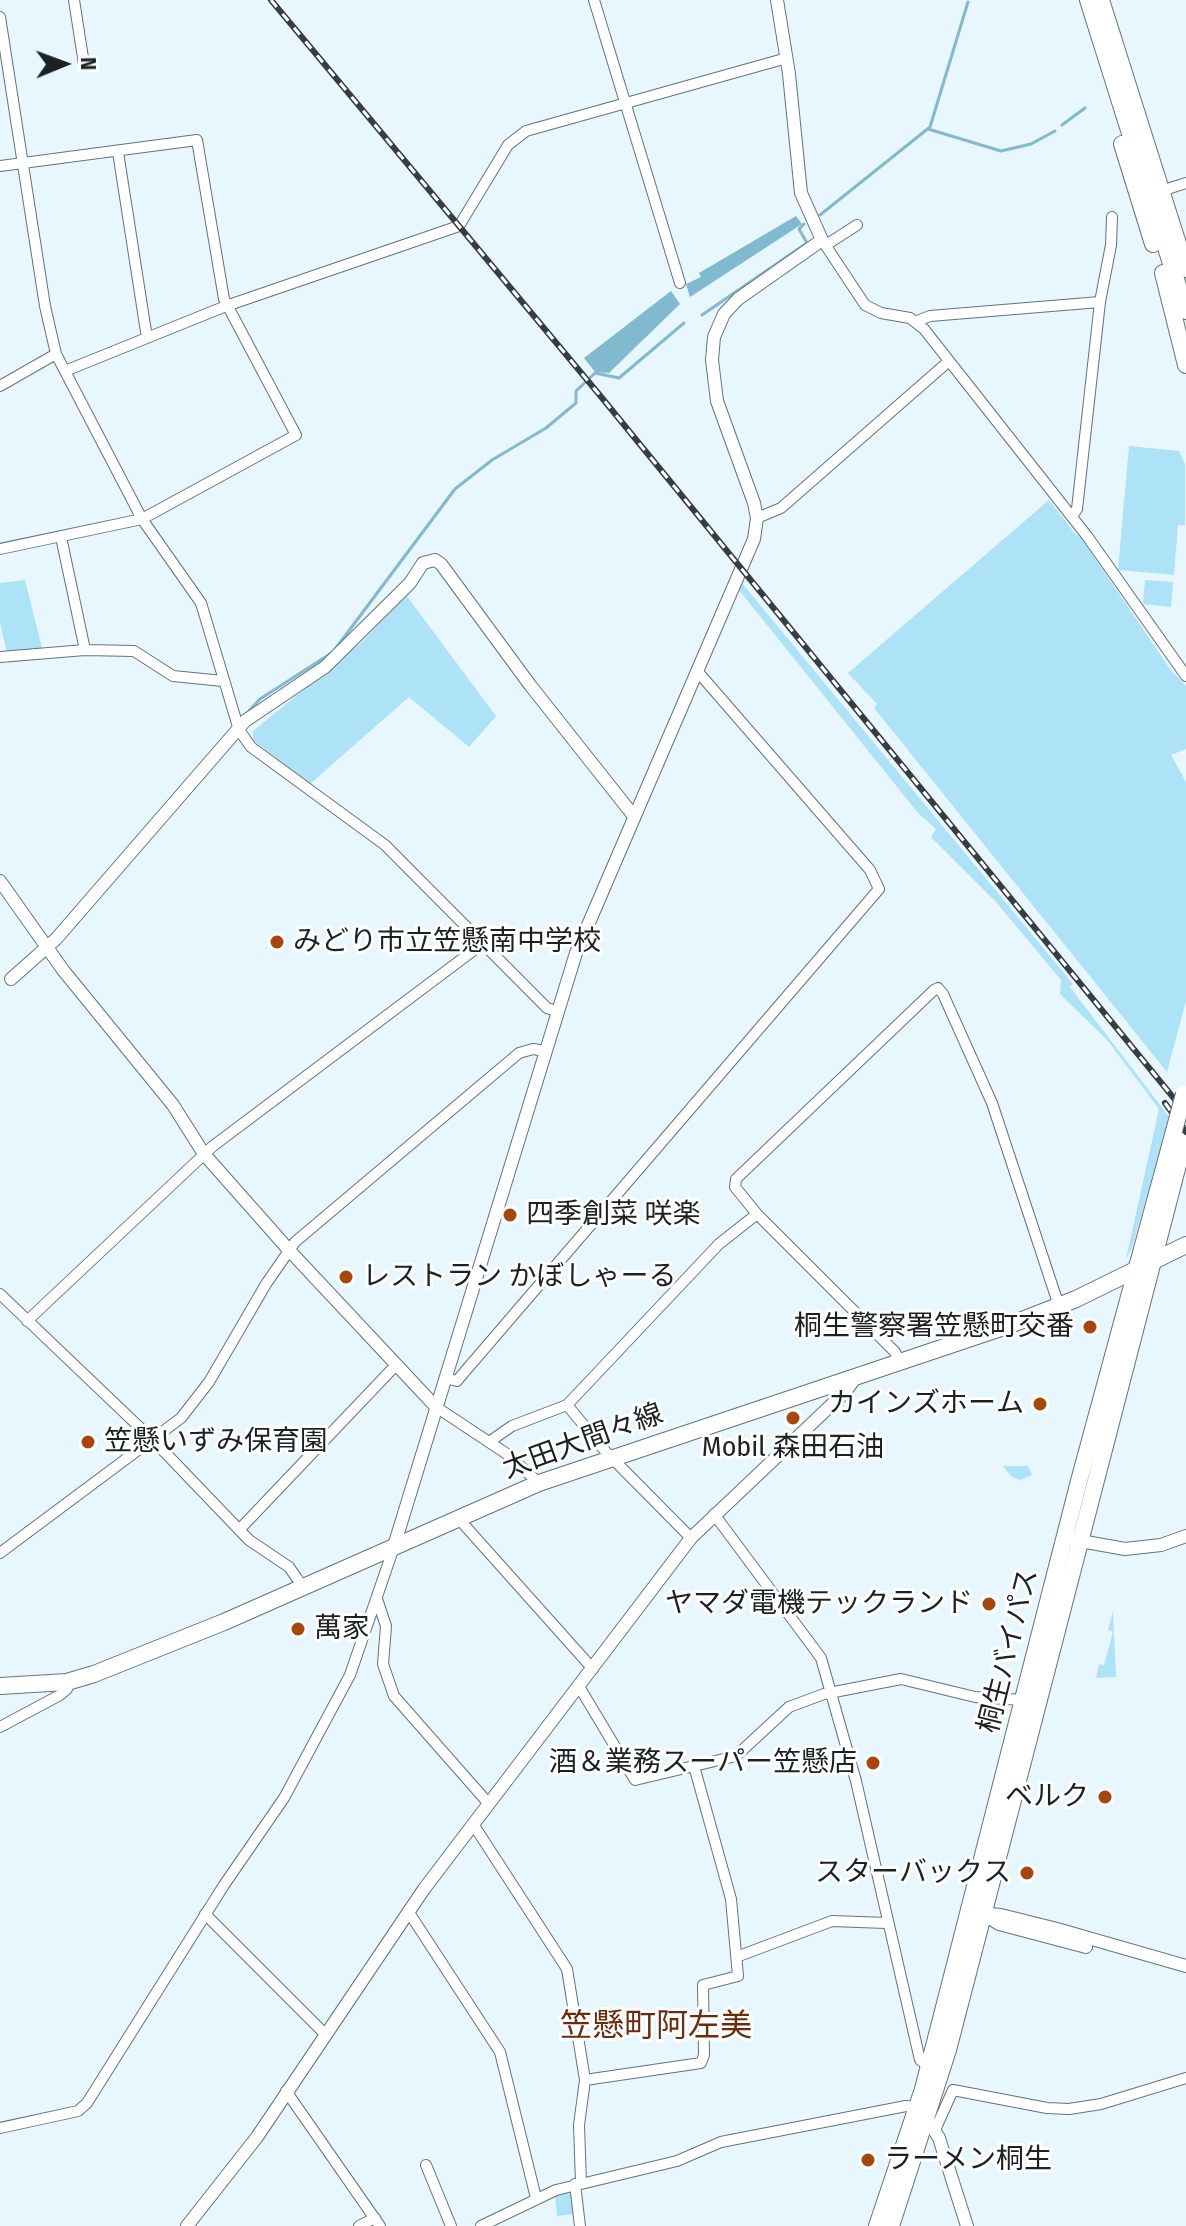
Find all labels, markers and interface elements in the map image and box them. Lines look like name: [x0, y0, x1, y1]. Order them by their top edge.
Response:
north arrow: [24, 24, 104, 104]
text: N: [75, 57, 102, 70]
place label: みどり市立笠懸南中学校: [293, 925, 601, 959]
marker: みどり市立笠懸南中学校: [268, 933, 286, 951]
place label: 四季創菜 咲楽: [526, 1198, 701, 1232]
marker: 四季創菜 咲楽: [501, 1206, 519, 1224]
place label: レストラン かぼしゃーる: [362, 1260, 677, 1294]
marker: レストラン かぼしゃーる: [337, 1268, 355, 1286]
place label: 桐生警察署笠懸町交番: [794, 1310, 1074, 1344]
marker: 桐生警察署笠懸町交番: [1081, 1318, 1099, 1336]
place label: カインズホーム: [828, 1387, 1024, 1421]
marker: カインズホーム: [1031, 1395, 1049, 1413]
street label: 太田大間々線: [498, 1397, 668, 1487]
marker: Mobil 森田石油: [784, 1409, 802, 1427]
place label: 笠懸いずみ保育園: [104, 1425, 328, 1459]
place label: Mobil 森田石油: [702, 1431, 884, 1465]
marker: 笠懸いずみ保育園: [79, 1433, 97, 1451]
street label: 桐生バイパス: [972, 1565, 1046, 1737]
place label: ヤマダ電機テックランド: [665, 1587, 973, 1621]
marker: ヤマダ電機テックランド: [980, 1595, 998, 1613]
place label: 萬家: [314, 1612, 370, 1646]
marker: 萬家: [289, 1620, 307, 1638]
place label: 酒＆業務スーパー笠懸店: [549, 1746, 857, 1780]
marker: 酒＆業務スーパー笠懸店: [864, 1754, 882, 1772]
place label: ベルク: [1005, 1780, 1089, 1814]
marker: ベルク: [1096, 1788, 1114, 1806]
place label: スターバックス: [815, 1856, 1011, 1890]
marker: スターバックス: [1018, 1864, 1036, 1882]
district label: 笠懸町阿左美: [560, 2008, 752, 2046]
place label: ラーメン桐生: [884, 2143, 1052, 2177]
marker: ラーメン桐生: [859, 2151, 877, 2169]

